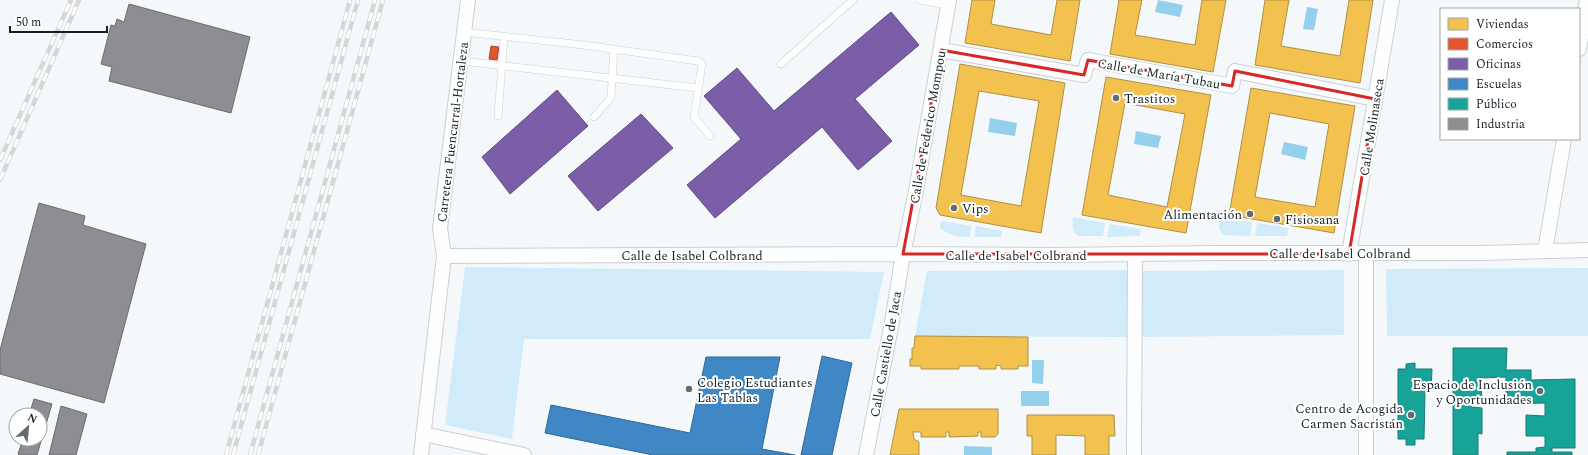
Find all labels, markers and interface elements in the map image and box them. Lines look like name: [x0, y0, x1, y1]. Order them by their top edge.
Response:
scale bar: [10, 8, 107, 34]
legend: [1440, 8, 1580, 140]
text: 50 m: [16, 13, 41, 32]
text: Viviendas: [1476, 15, 1529, 34]
text: Comercios: [1476, 35, 1533, 54]
street label: Carretera Fuencarral-Hortaleza: [432, 40, 474, 223]
street label: Calle de Federico Mompou: [905, 49, 951, 205]
street label: Calle de María Tubau: [1096, 53, 1222, 95]
text: Oficinas: [1476, 55, 1521, 74]
text: Escuelas: [1476, 75, 1522, 94]
street label: Calle Molinaseca: [1354, 76, 1390, 177]
place label: Trastitos: [1124, 89, 1175, 109]
marker: Trastitos: [1111, 93, 1121, 103]
text: Público: [1476, 95, 1517, 114]
text: Industria: [1476, 115, 1525, 134]
place label: Vips: [962, 199, 989, 219]
marker: Vips: [949, 203, 959, 213]
place label: Alimentación: [1164, 205, 1242, 225]
marker: Alimentación: [1245, 209, 1255, 219]
place label: Fisiosana: [1285, 210, 1340, 230]
marker: Fisiosana: [1272, 214, 1282, 224]
street label: Calle de Isabel Colbrand: [1269, 244, 1411, 264]
street label: Calle de Isabel Colbrand: [621, 246, 763, 266]
street label: Calle de Isabel Colbrand: [945, 246, 1087, 266]
street label: Calle Castiello de Jaca: [865, 289, 907, 419]
place label: Colegio Estudiantes Las Tablas: [697, 373, 813, 408]
place label: Espacio de Inclusión y Oportunidades: [1412, 375, 1532, 410]
marker: Colegio Estudiantes Las Tablas: [684, 384, 694, 394]
marker: Espacio de Inclusión y Oportunidades: [1535, 386, 1545, 396]
place label: Centro de Acogida Carmen Sacristán: [1295, 399, 1404, 434]
north arrow: [8, 407, 48, 447]
text: N: [24, 409, 40, 428]
marker: Centro de Acogida Carmen Sacristán: [1406, 410, 1416, 420]

